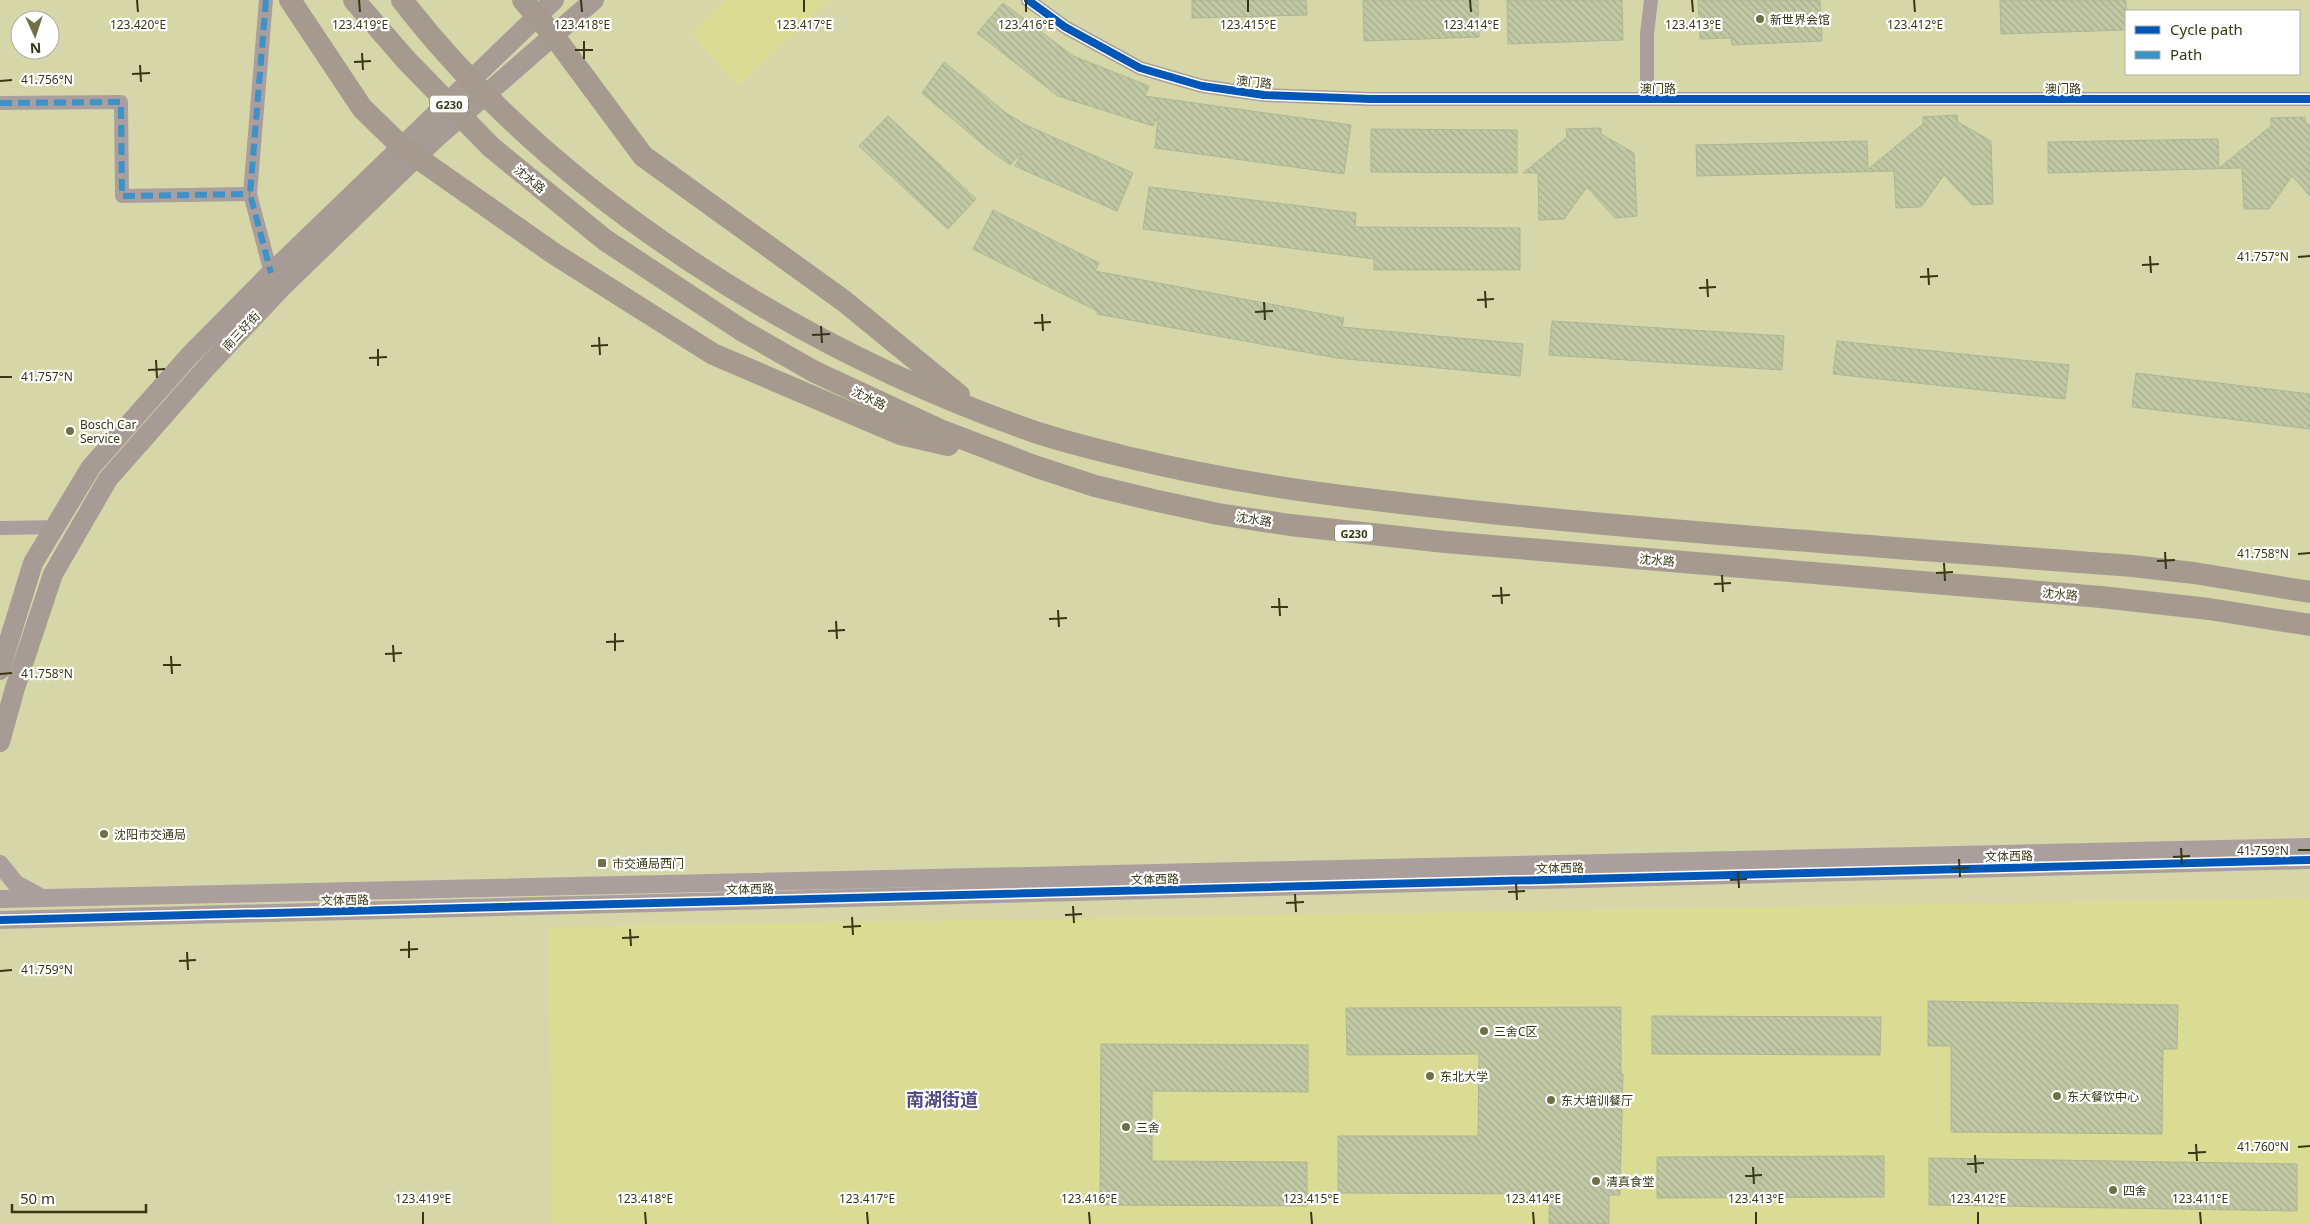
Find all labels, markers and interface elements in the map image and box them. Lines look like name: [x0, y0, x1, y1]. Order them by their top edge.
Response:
north arrow: [10, 10, 60, 60]
legend: [2125, 10, 2300, 75]
place label: 新世界会馆: [1770, 11, 1830, 28]
marker: 新世界会馆: [1754, 13, 1766, 25]
text: 123.420°E: [110, 16, 166, 33]
text: 123.419°E: [332, 16, 388, 33]
text: 123.418°E: [554, 16, 610, 33]
text: 123.417°E: [776, 16, 832, 33]
text: 123.416°E: [998, 16, 1054, 33]
text: 123.415°E: [1220, 16, 1276, 33]
text: 123.414°E: [1443, 16, 1499, 33]
text: 123.413°E: [1665, 16, 1721, 33]
text: 123.412°E: [1887, 16, 1943, 33]
text: Cycle path: [2170, 19, 2243, 39]
text: N: [30, 39, 42, 58]
text: Path: [2170, 44, 2202, 64]
text: 41.756°N: [21, 71, 73, 88]
street label: 澳门路: [1235, 72, 1273, 92]
street label: 澳门路: [1640, 80, 1676, 97]
street label: 澳门路: [2045, 80, 2081, 97]
road number: G230: [430, 96, 468, 112]
street label: 沈水路: [511, 161, 549, 197]
text: 41.757°N: [2237, 248, 2289, 265]
street label: 南三好街: [218, 308, 264, 354]
text: 41.757°N: [21, 368, 73, 385]
street label: 沈水路: [849, 382, 889, 414]
place label: Bosch Car Service: [80, 416, 136, 447]
marker: Bosch Car Service: [64, 425, 76, 437]
street label: 沈水路: [1235, 508, 1273, 530]
road number: G230: [1335, 524, 1373, 542]
text: 41.758°N: [2237, 545, 2289, 562]
street label: 沈水路: [1638, 550, 1676, 570]
street label: 沈水路: [2041, 584, 2079, 604]
text: 41.758°N: [21, 665, 73, 682]
place label: 沈阳市交通局: [114, 826, 186, 843]
marker: 沈阳市交通局: [98, 828, 110, 840]
text: 41.759°N: [2237, 842, 2289, 859]
street label: 文体西路: [1985, 847, 2033, 865]
place label: 市交通局西门: [612, 855, 684, 872]
marker: 市交通局西门: [596, 857, 608, 869]
street label: 文体西路: [1536, 859, 1584, 877]
street label: 文体西路: [1131, 870, 1179, 888]
street label: 文体西路: [726, 880, 774, 898]
street label: 文体西路: [321, 891, 369, 909]
text: 41.759°N: [21, 961, 73, 978]
place label: 三舍C区: [1494, 1023, 1538, 1040]
marker: 三舍C区: [1478, 1025, 1490, 1037]
place label: 东北大学: [1440, 1068, 1488, 1085]
marker: 东北大学: [1424, 1070, 1436, 1082]
district label: 南湖街道: [906, 1087, 978, 1111]
place label: 东大餐饮中心: [2067, 1088, 2139, 1105]
marker: 东大餐饮中心: [2051, 1090, 2063, 1102]
place label: 东大培训餐厅: [1561, 1092, 1633, 1109]
marker: 东大培训餐厅: [1545, 1094, 1557, 1106]
place label: 三舍: [1136, 1119, 1160, 1136]
marker: 三舍: [1120, 1121, 1132, 1133]
text: 41.760°N: [2237, 1138, 2289, 1155]
place label: 清真食堂: [1606, 1173, 1654, 1190]
marker: 清真食堂: [1590, 1175, 1602, 1187]
scale bar: [12, 1182, 146, 1214]
place label: 四舍: [2123, 1182, 2147, 1199]
marker: 四舍: [2107, 1184, 2119, 1196]
text: 50 m: [20, 1188, 55, 1208]
text: 123.419°E: [395, 1190, 451, 1207]
text: 123.418°E: [617, 1190, 673, 1207]
text: 123.417°E: [839, 1190, 895, 1207]
text: 123.416°E: [1061, 1190, 1117, 1207]
text: 123.415°E: [1283, 1190, 1339, 1207]
text: 123.414°E: [1505, 1190, 1561, 1207]
text: 123.413°E: [1728, 1190, 1784, 1207]
text: 123.412°E: [1950, 1190, 2006, 1207]
text: 123.411°E: [2172, 1190, 2228, 1207]

